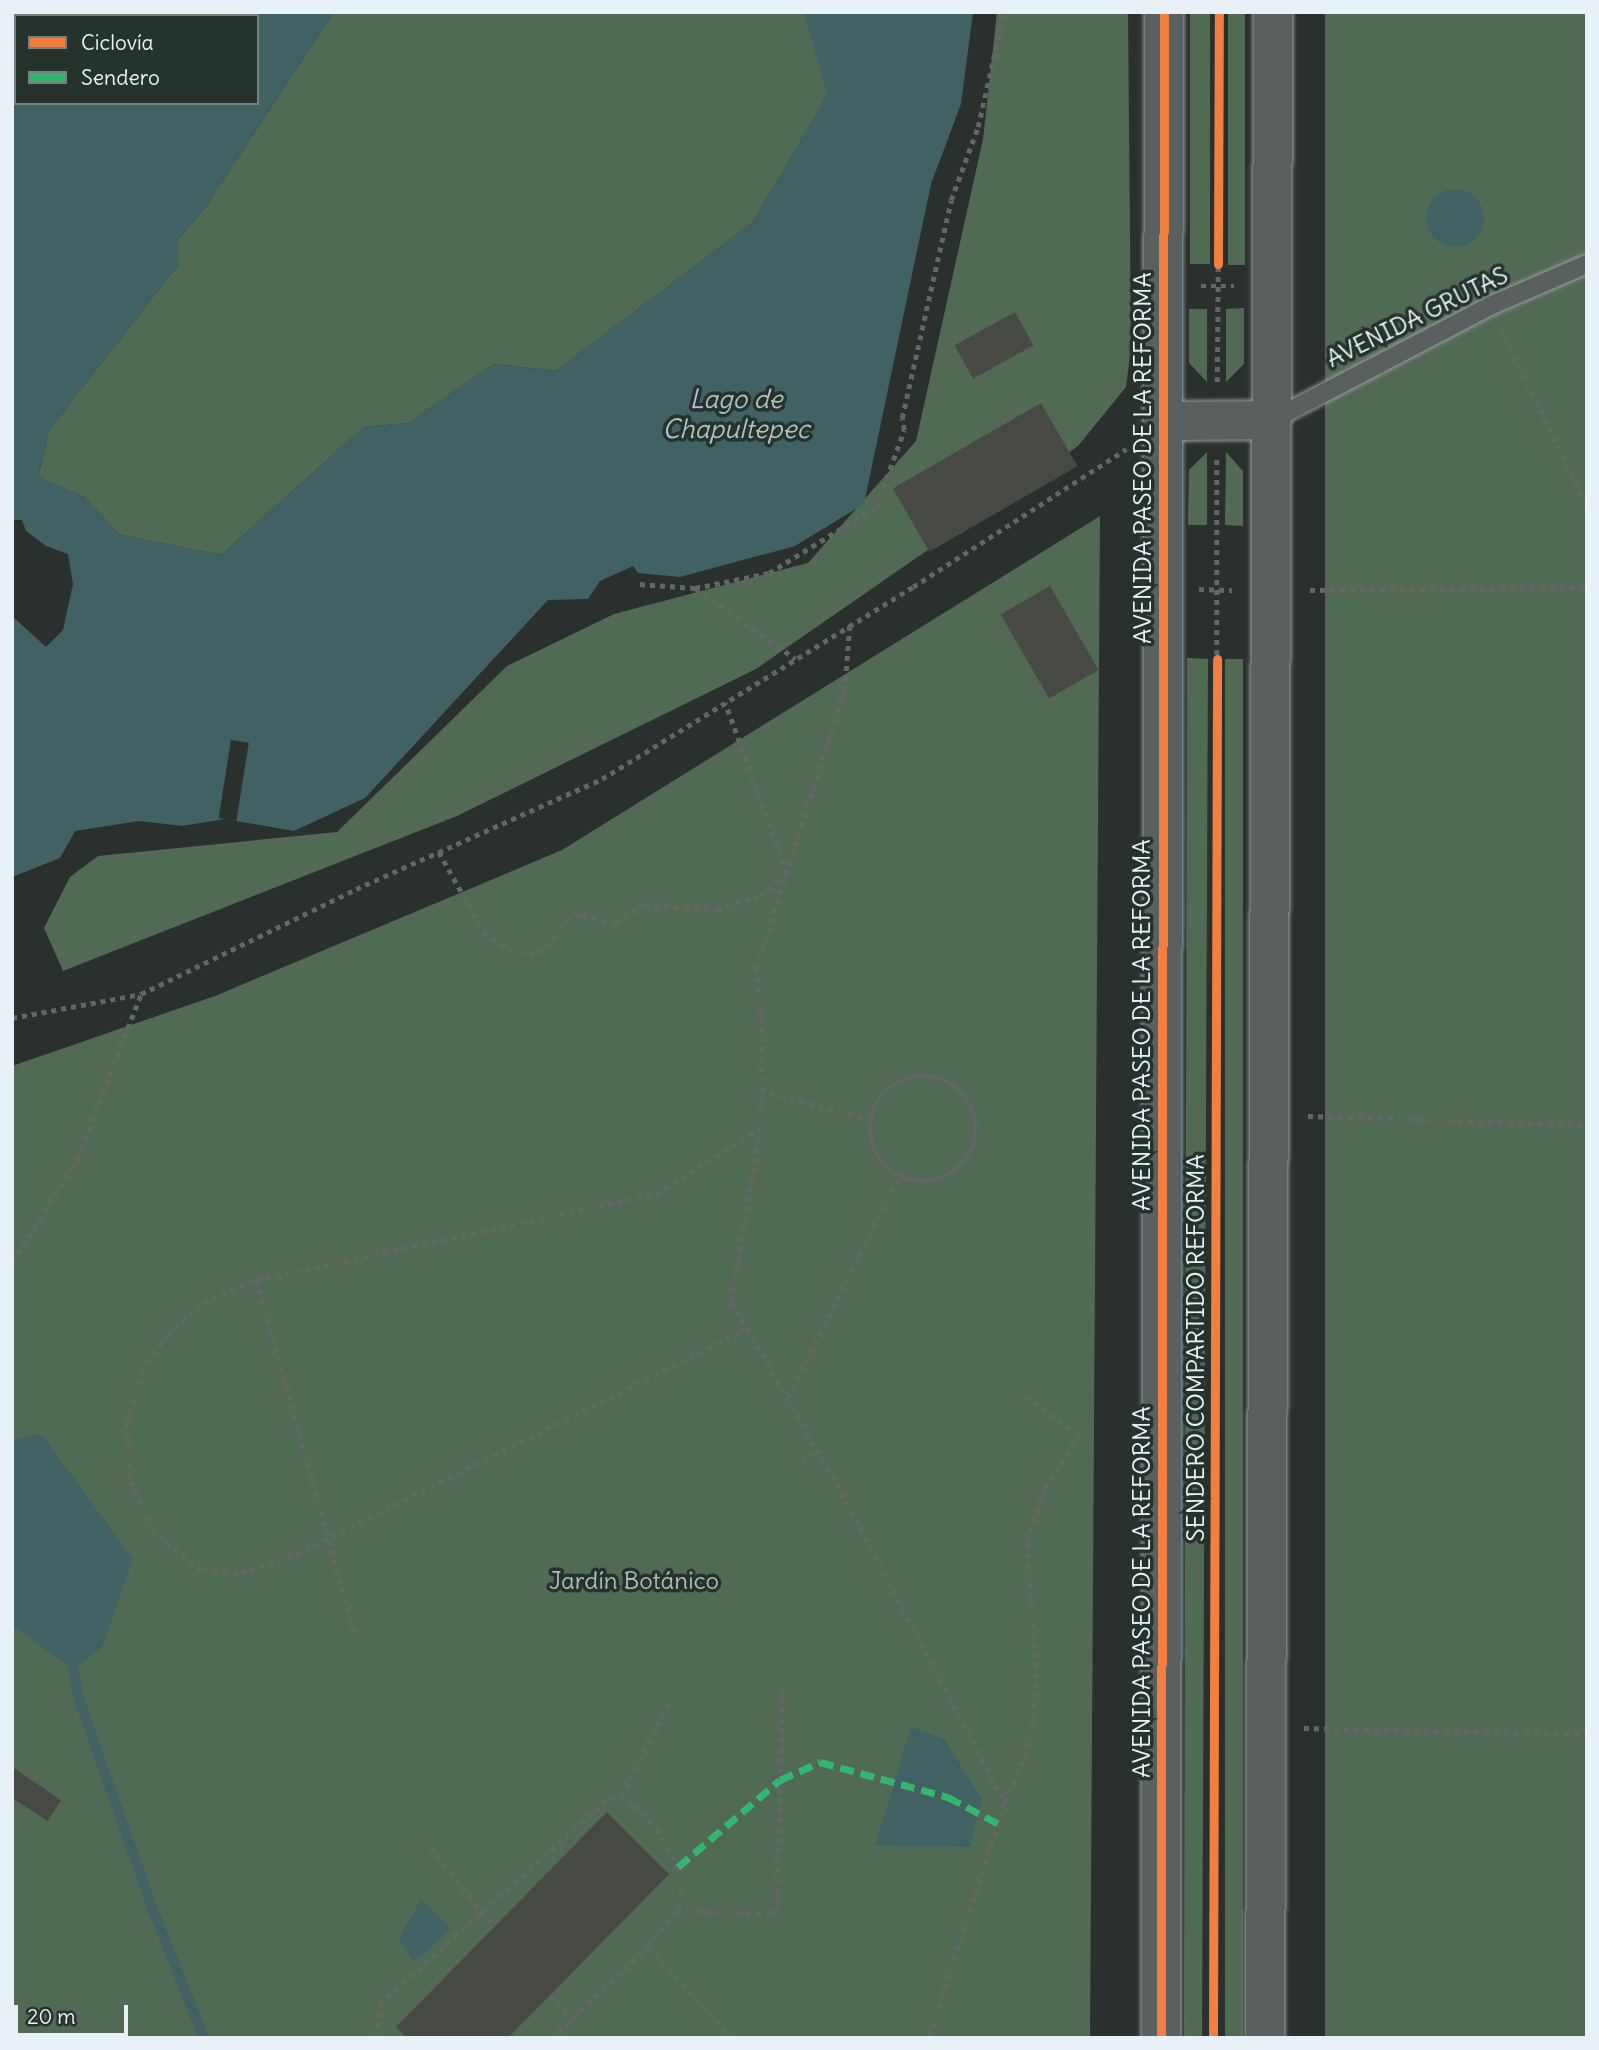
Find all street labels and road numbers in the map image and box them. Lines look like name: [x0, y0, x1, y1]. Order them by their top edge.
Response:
street label: AVENIDA GRUTAS: [1322, 261, 1512, 373]
street label: AVENIDA PASEO DE LA REFORMA: [1129, 272, 1157, 644]
street label: AVENIDA PASEO DE LA REFORMA: [1128, 839, 1156, 1211]
street label: SENDERO COMPARTIDO REFORMA: [1182, 1154, 1210, 1542]
street label: AVENIDA PASEO DE LA REFORMA: [1128, 1406, 1156, 1778]

